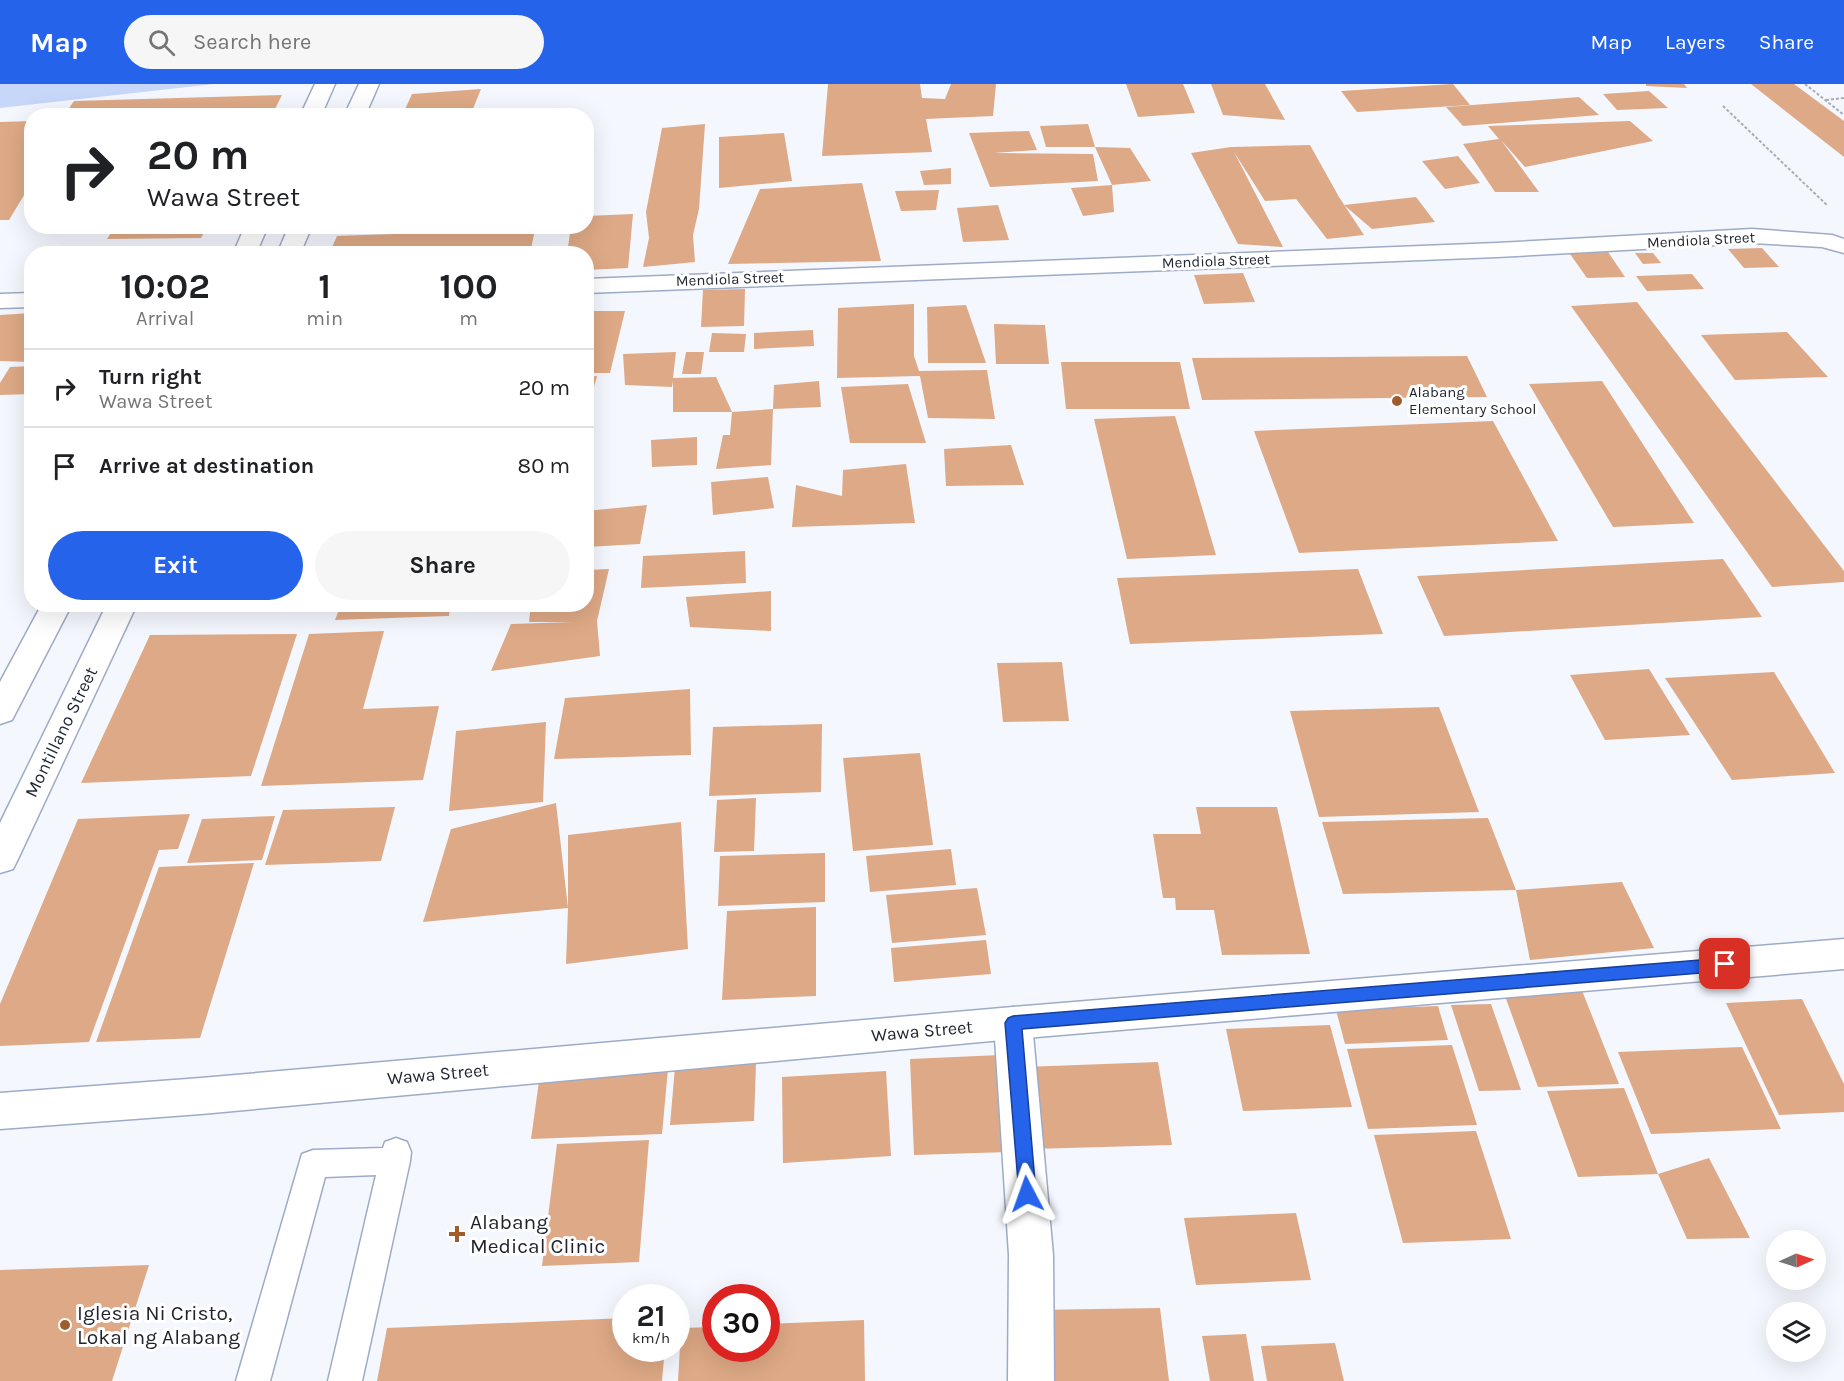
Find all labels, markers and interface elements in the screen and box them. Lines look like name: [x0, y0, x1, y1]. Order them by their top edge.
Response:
search box: [124, 15, 544, 69]
text: Map: [30, 26, 88, 59]
icon: search: [145, 26, 178, 59]
text: Search here: [193, 29, 311, 55]
text: Map: [1590, 30, 1632, 54]
text: Layers: [1665, 30, 1726, 54]
text: Share: [1759, 30, 1814, 54]
text: 20 m: [147, 130, 249, 180]
icon: right: [48, 132, 126, 210]
text: Wawa Street: [147, 181, 300, 213]
street label: Mendiola Street: [1646, 228, 1756, 252]
street label: Mendiola Street: [1162, 250, 1271, 272]
text: 10:02: [120, 265, 210, 307]
text: 1: [318, 265, 331, 307]
text: 100: [439, 265, 498, 307]
street label: Mendiola Street: [676, 268, 785, 290]
text: Arrival: [136, 307, 194, 330]
text: min: [306, 307, 343, 330]
text: m: [459, 307, 478, 330]
text: Turn right: [99, 364, 202, 390]
icon: right: [48, 372, 81, 405]
text: 20 m: [518, 375, 570, 401]
place label: Alabang Elementary School: [1409, 383, 1536, 418]
text: Wawa Street: [99, 390, 212, 413]
marker: Alabang Elementary School: [1390, 394, 1404, 408]
icon: arrive: [48, 450, 81, 483]
text: Arrive at destination: [99, 453, 314, 479]
text: 80 m: [518, 453, 570, 479]
button: Exit: [48, 531, 303, 600]
button: Share: [315, 531, 570, 600]
street label: Montillano Street: [20, 663, 102, 801]
pin: [1699, 938, 1750, 989]
icon: arrive: [1708, 947, 1741, 980]
street label: Wawa Street: [870, 1016, 974, 1046]
street label: Wawa Street: [386, 1059, 490, 1089]
position arrow: [995, 1162, 1059, 1226]
place label: Alabang Medical Clinic: [470, 1210, 605, 1258]
marker: Alabang Medical Clinic: [448, 1225, 466, 1243]
north arrow: [1766, 1230, 1826, 1290]
map controls: [1766, 1230, 1826, 1362]
speed limit sign: 30: [702, 1284, 780, 1362]
text: 21: [637, 1298, 665, 1334]
place label: Iglesia Ni Cristo, Lokal ng Alabang: [77, 1301, 240, 1349]
button: layers: [1766, 1302, 1826, 1362]
marker: Iglesia Ni Cristo, Lokal ng Alabang: [58, 1318, 72, 1332]
text: km/h: [632, 1329, 670, 1347]

